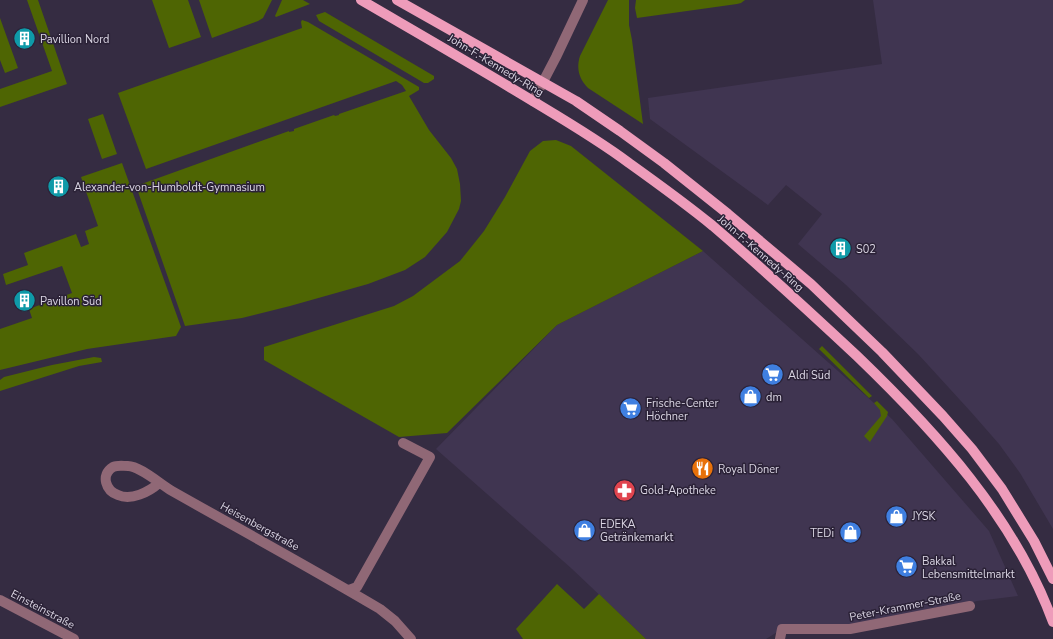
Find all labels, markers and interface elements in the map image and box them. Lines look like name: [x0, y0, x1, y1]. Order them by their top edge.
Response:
building icon: Pavillion Nord: [11, 26, 37, 52]
street label: John-F.-Kennedy-Ring: [444, 30, 546, 100]
place label: Pavillion Nord: [40, 32, 109, 47]
building icon: Alexander-von-Humboldt-Gymnasium: [45, 174, 71, 200]
place label: Alexander-von-Humboldt-Gymnasium: [74, 180, 265, 195]
street label: John-F.-Kennedy-Ring: [714, 211, 807, 295]
building icon: S02: [827, 236, 853, 262]
place label: S02: [856, 242, 876, 257]
building icon: Pavillon Süd: [12, 288, 38, 314]
place label: Pavillon Süd: [40, 294, 102, 309]
supermarket icon: Aldi Süd: [759, 362, 785, 388]
place label: Aldi Süd: [788, 368, 830, 383]
shop icon: dm: [738, 384, 764, 410]
place label: dm: [766, 390, 782, 405]
supermarket icon: Frische-Center Höchner: [618, 396, 644, 422]
place label: Frische-Center Höchner: [646, 396, 718, 424]
restaurant icon: Royal Döner: [689, 456, 715, 482]
place label: Royal Döner: [718, 462, 779, 477]
pharmacy icon: Gold-Apotheke: [611, 477, 637, 503]
place label: Gold-Apotheke: [640, 483, 716, 498]
street label: Heisenbergstraße: [218, 499, 302, 554]
shop icon: JYSK: [883, 503, 909, 529]
place label: JYSK: [911, 509, 937, 524]
shop icon: EDEKA Getränkemarkt: [571, 517, 597, 543]
place label: EDEKA Getränkemarkt: [600, 517, 673, 545]
shop icon: TEDi: [837, 520, 863, 546]
place label: TEDi: [810, 526, 834, 541]
supermarket icon: Bakkal Lebensmittelmarkt: [893, 554, 919, 580]
place label: Bakkal Lebensmittelmarkt: [922, 554, 1015, 582]
street label: Einsteinstraße: [8, 586, 77, 633]
street label: Peter-Krammer-Straße: [848, 588, 962, 625]

